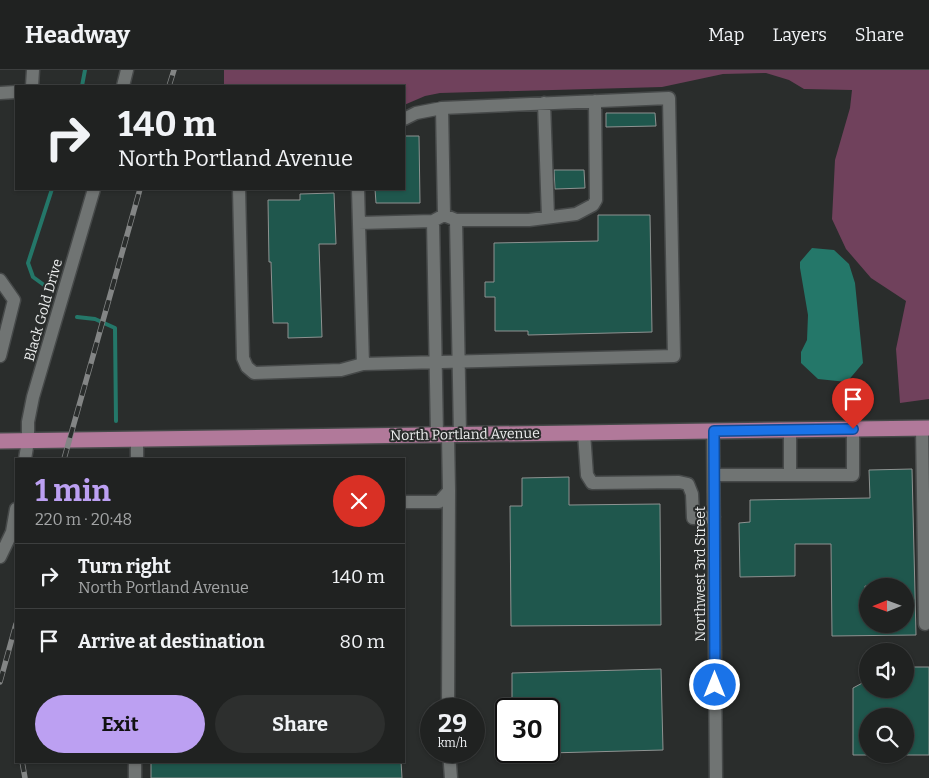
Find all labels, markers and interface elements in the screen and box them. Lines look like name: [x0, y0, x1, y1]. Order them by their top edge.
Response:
text: Headway: [25, 21, 130, 49]
text: Map: [708, 24, 744, 46]
text: Layers: [772, 24, 827, 46]
text: Share: [855, 24, 904, 46]
text: 140 m: [118, 103, 216, 145]
icon: right: [35, 105, 100, 170]
text: North Portland Avenue: [118, 145, 353, 172]
street label: Black Gold Drive: [21, 257, 66, 363]
pin: [832, 378, 874, 429]
icon: arrive: [839, 385, 867, 413]
street label: North Portland Avenue: [390, 425, 540, 444]
text: 1 min: [35, 473, 111, 509]
button: close: [333, 475, 385, 527]
street label: Northwest 3rd Street: [692, 506, 709, 642]
text: 220 m · 20:48: [35, 510, 132, 529]
text: Turn right: [78, 555, 171, 578]
icon: right: [35, 562, 63, 590]
text: 140 m: [332, 565, 385, 588]
text: North Portland Avenue: [78, 578, 249, 597]
north arrow: [859, 578, 914, 632]
map controls: [859, 578, 914, 763]
icon: arrive: [35, 627, 63, 655]
text: Arrive at destination: [78, 630, 265, 653]
text: 80 m: [339, 630, 385, 653]
button: sound: [859, 643, 914, 698]
position arrow: [688, 658, 740, 710]
button: Exit: [35, 695, 205, 753]
button: Share: [215, 695, 385, 753]
speed limit sign: 30: [495, 698, 560, 763]
button: search: [859, 708, 914, 763]
text: 29: [438, 709, 467, 739]
text: km/h: [438, 736, 467, 750]

